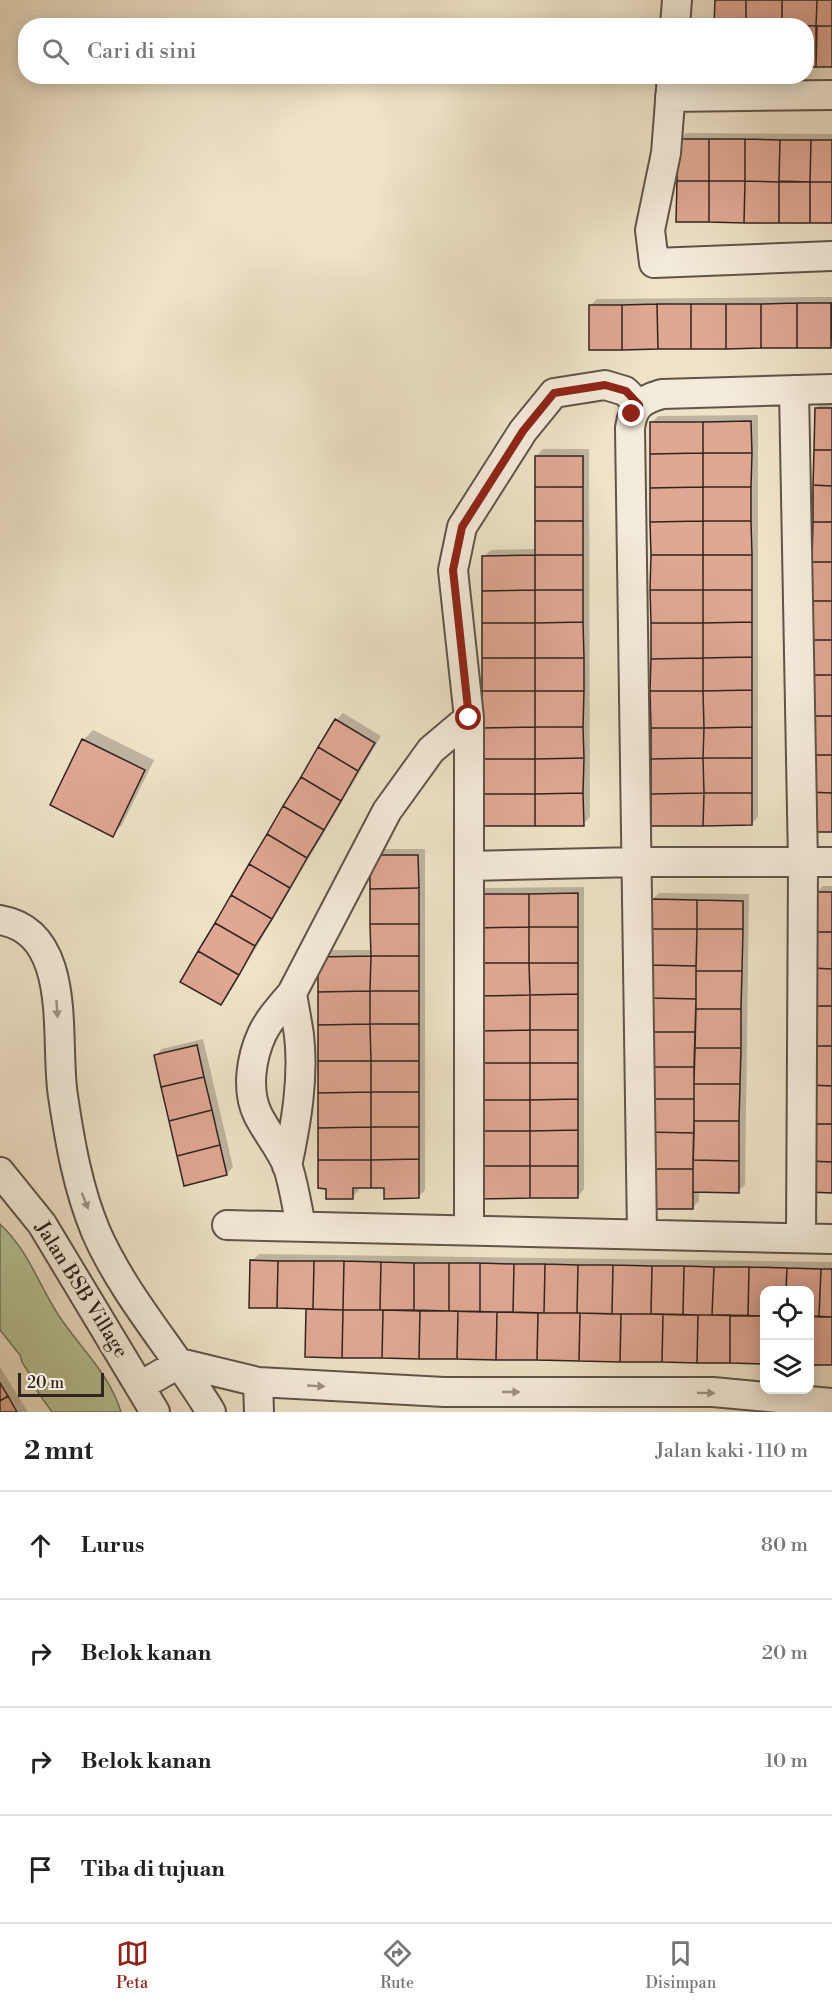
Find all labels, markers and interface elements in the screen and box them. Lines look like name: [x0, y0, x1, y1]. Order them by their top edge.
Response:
search box: [18, 18, 814, 84]
icon: search: [39, 35, 72, 68]
text: Cari di sini: [87, 38, 197, 65]
route end: [618, 400, 644, 426]
route start: [455, 704, 481, 730]
one-way arrow: [52, 1000, 61, 1019]
one-way arrow: [80, 1193, 90, 1211]
street label: Jalan BSB Village: [28, 1216, 133, 1363]
map controls: [760, 1286, 814, 1394]
button: locate: [760, 1286, 814, 1340]
button: layers: [760, 1340, 814, 1394]
scale bar: [18, 1370, 104, 1398]
text: 20 m: [27, 1373, 64, 1393]
one-way arrow: [307, 1381, 326, 1390]
one-way arrow: [502, 1387, 521, 1397]
one-way arrow: [697, 1388, 716, 1397]
text: 2 mnt: [24, 1435, 93, 1467]
text: Jalan kaki · 110 m: [655, 1439, 808, 1464]
icon: ahead: [24, 1529, 57, 1562]
text: Lurus: [81, 1532, 144, 1559]
text: 80 m: [761, 1533, 808, 1558]
icon: right: [24, 1637, 57, 1670]
text: Belok kanan: [81, 1640, 211, 1667]
text: 20 m: [762, 1641, 808, 1666]
icon: right: [24, 1745, 57, 1778]
text: Belok kanan: [81, 1748, 211, 1775]
text: 10 m: [765, 1749, 808, 1774]
icon: arrive: [24, 1853, 57, 1886]
text: Tiba di tujuan: [81, 1856, 225, 1883]
tab: Peta: [116, 1937, 149, 1993]
tab: Rute: [380, 1937, 414, 1993]
tab: Disimpan: [645, 1937, 716, 1993]

